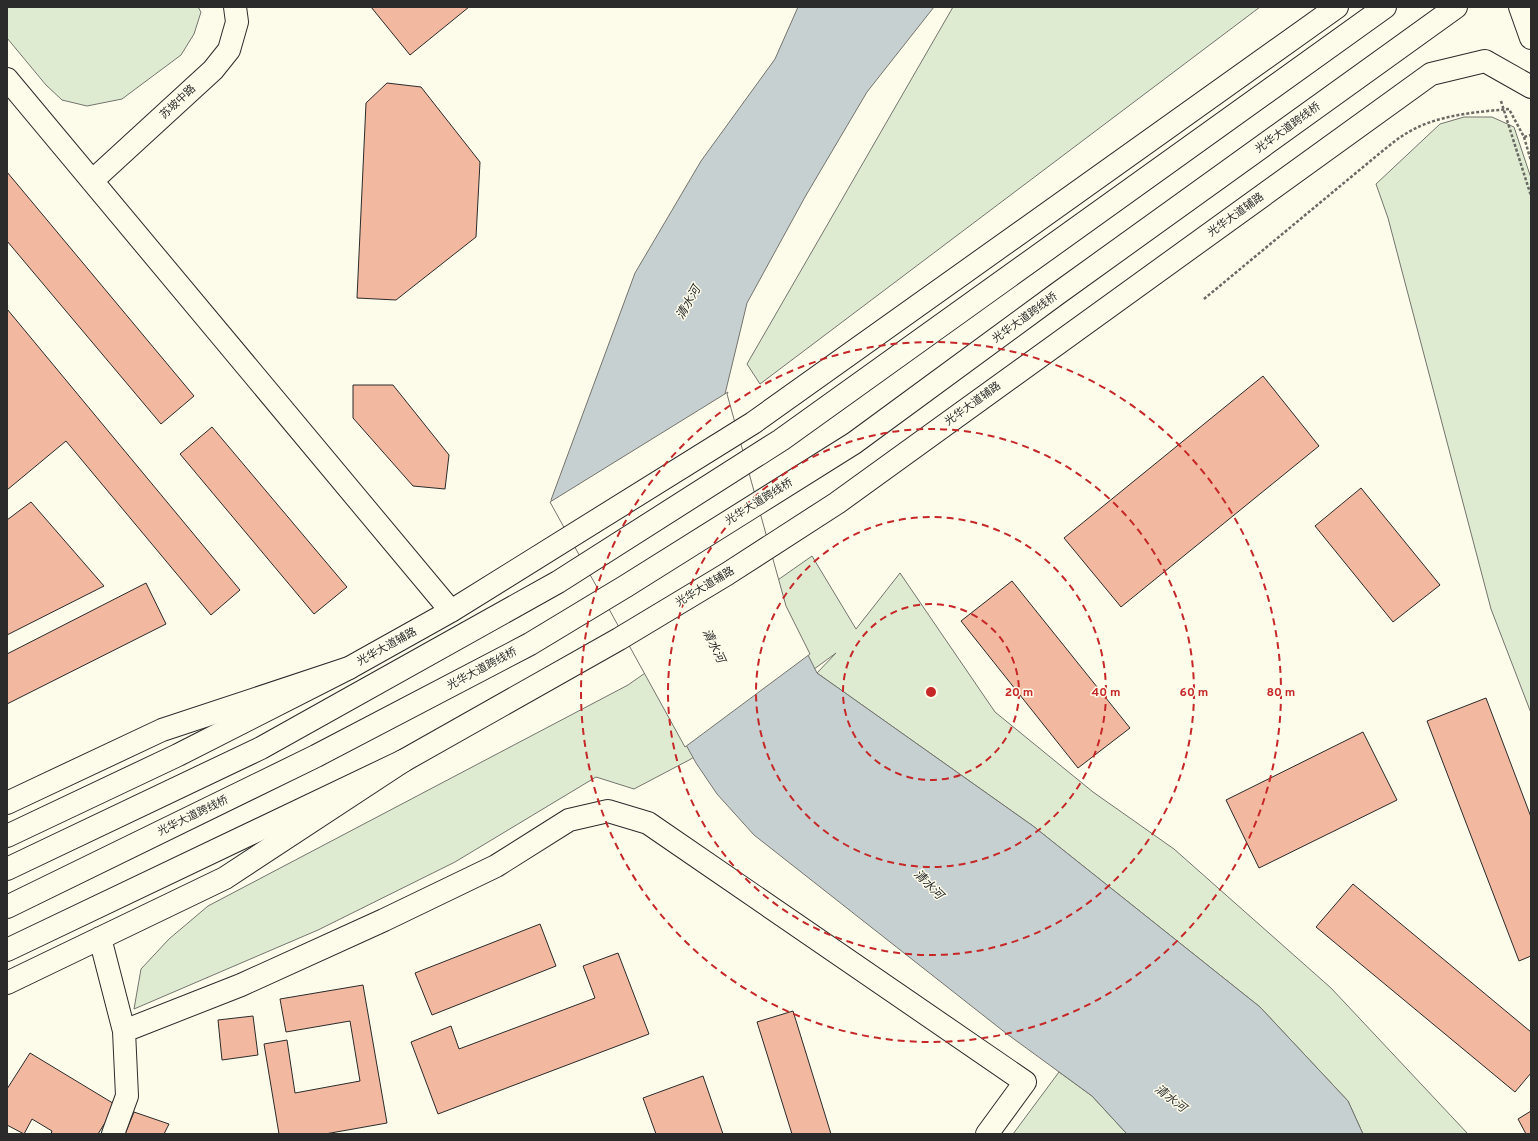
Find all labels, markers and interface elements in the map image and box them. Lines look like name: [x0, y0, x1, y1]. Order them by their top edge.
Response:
street label: 苏坡中路: [157, 82, 199, 122]
street label: 光华大道跨线桥: [1253, 100, 1323, 156]
street label: 光华大道辅路: [1205, 190, 1267, 240]
water label: 清水河: [673, 282, 706, 323]
street label: 光华大道跨线桥: [990, 290, 1060, 346]
street label: 光华大道辅路: [942, 379, 1004, 429]
street label: 光华大道跨线桥: [723, 476, 795, 528]
street label: 光华大道辅路: [673, 564, 737, 610]
street label: 光华大道辅路: [355, 625, 419, 669]
water label: 清水河: [698, 626, 729, 667]
street label: 光华大道跨线桥: [445, 645, 519, 693]
centre of rings: [924, 685, 938, 699]
text: 20 m: [1005, 685, 1033, 701]
text: 40 m: [1091, 685, 1121, 701]
text: 60 m: [1180, 685, 1208, 701]
text: 80 m: [1267, 685, 1295, 701]
street label: 光华大道跨线桥: [155, 793, 231, 839]
water label: 清水河: [910, 867, 948, 905]
water label: 清水河: [1151, 1082, 1191, 1118]

